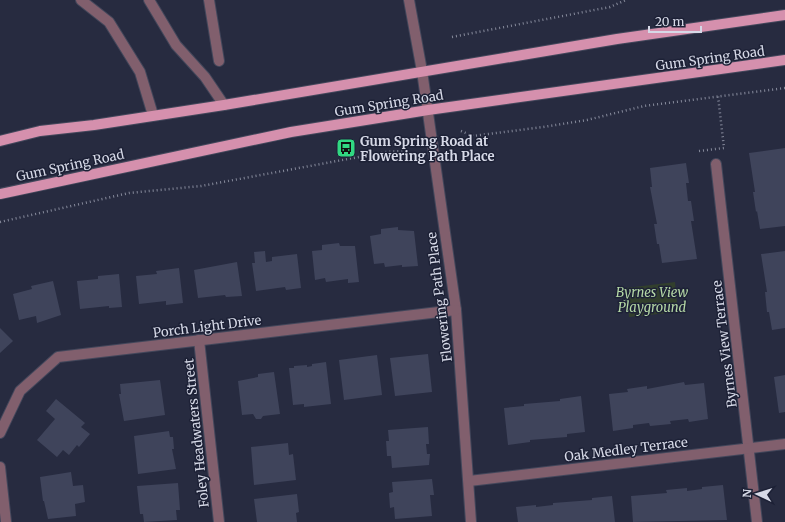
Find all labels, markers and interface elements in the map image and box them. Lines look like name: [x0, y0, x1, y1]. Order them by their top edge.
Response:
scale bar: [649, 8, 701, 34]
text: 20 m: [655, 14, 684, 29]
street label: Gum Spring Road: [654, 42, 766, 75]
street label: Gum Spring Road: [333, 86, 445, 120]
place label: Gum Spring Road at Flowering Path Place: [360, 133, 495, 165]
bus stop icon: Gum Spring Road at Flowering Path Place: [335, 137, 357, 159]
street label: Gum Spring Road: [15, 146, 126, 185]
street label: Flowering Path Place: [423, 231, 456, 363]
street label: Byrnes View Terrace: [708, 279, 741, 409]
park label: Byrnes View Playground: [616, 284, 689, 316]
street label: Porch Light Drive: [152, 311, 263, 342]
street label: Foley Headwaters Street: [180, 357, 213, 508]
street label: Oak Medley Terrace: [563, 433, 689, 465]
north arrow: [737, 474, 777, 514]
text: N: [740, 488, 754, 498]

